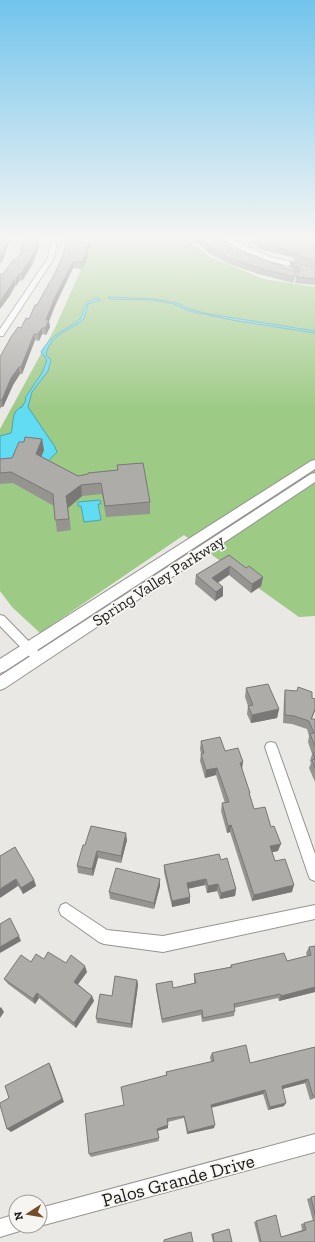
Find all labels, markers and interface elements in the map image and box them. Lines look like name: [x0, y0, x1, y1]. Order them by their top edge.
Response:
street label: Spring Valley Parkway: [89, 530, 228, 630]
street label: Palos Grande Drive: [99, 1149, 257, 1212]
north arrow: [8, 1194, 48, 1234]
text: N: [11, 1210, 26, 1221]

